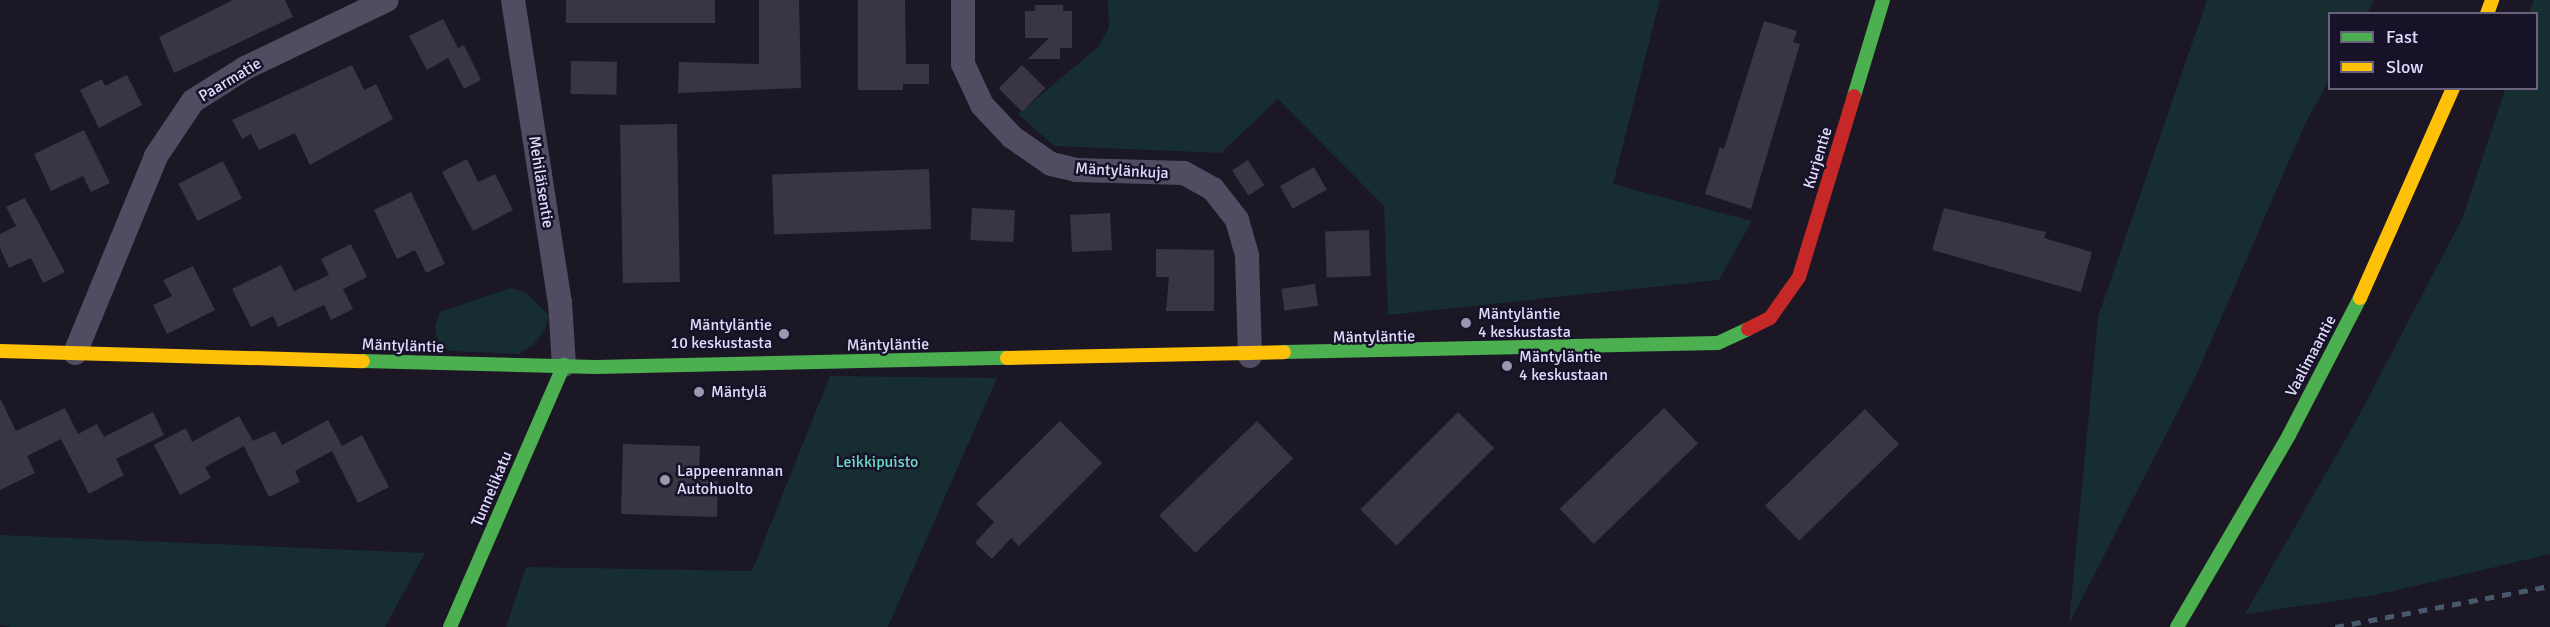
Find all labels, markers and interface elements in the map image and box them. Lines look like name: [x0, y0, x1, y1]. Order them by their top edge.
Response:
legend: [2328, 12, 2538, 90]
text: Fast: [2386, 26, 2418, 48]
street label: Paarmatie: [195, 54, 265, 106]
text: Slow: [2386, 56, 2423, 78]
street label: Kurjentie: [1800, 125, 1836, 191]
street label: Mehiläisentie: [524, 135, 558, 229]
street label: Mäntylänkuja: [1075, 159, 1169, 183]
place label: Mäntyläntie 4 keskustasta: [1478, 304, 1571, 342]
street label: Vaalimaantie: [2282, 312, 2340, 400]
place label: Mäntyläntie 10 keskustasta: [671, 315, 772, 353]
marker: Mäntyläntie 4 keskustasta: [1459, 316, 1473, 330]
marker: Mäntyläntie 10 keskustasta: [777, 327, 791, 341]
street label: Mäntyläntie: [1333, 327, 1415, 347]
street label: Mäntyläntie: [361, 335, 445, 357]
street label: Mäntyläntie: [847, 335, 929, 355]
place label: Mäntyläntie 4 keskustaan: [1519, 347, 1608, 385]
marker: Mäntyläntie 4 keskustaan: [1500, 359, 1514, 373]
place label: Mäntylä: [711, 382, 767, 402]
marker: Mäntylä: [692, 385, 706, 399]
street label: Tunnelikatu: [468, 448, 516, 530]
park label: Leikkipuisto: [836, 452, 918, 472]
place label: Lappeenrannan Autohuolto: [677, 461, 783, 499]
marker: Lappeenrannan Autohuolto: [658, 473, 672, 487]

